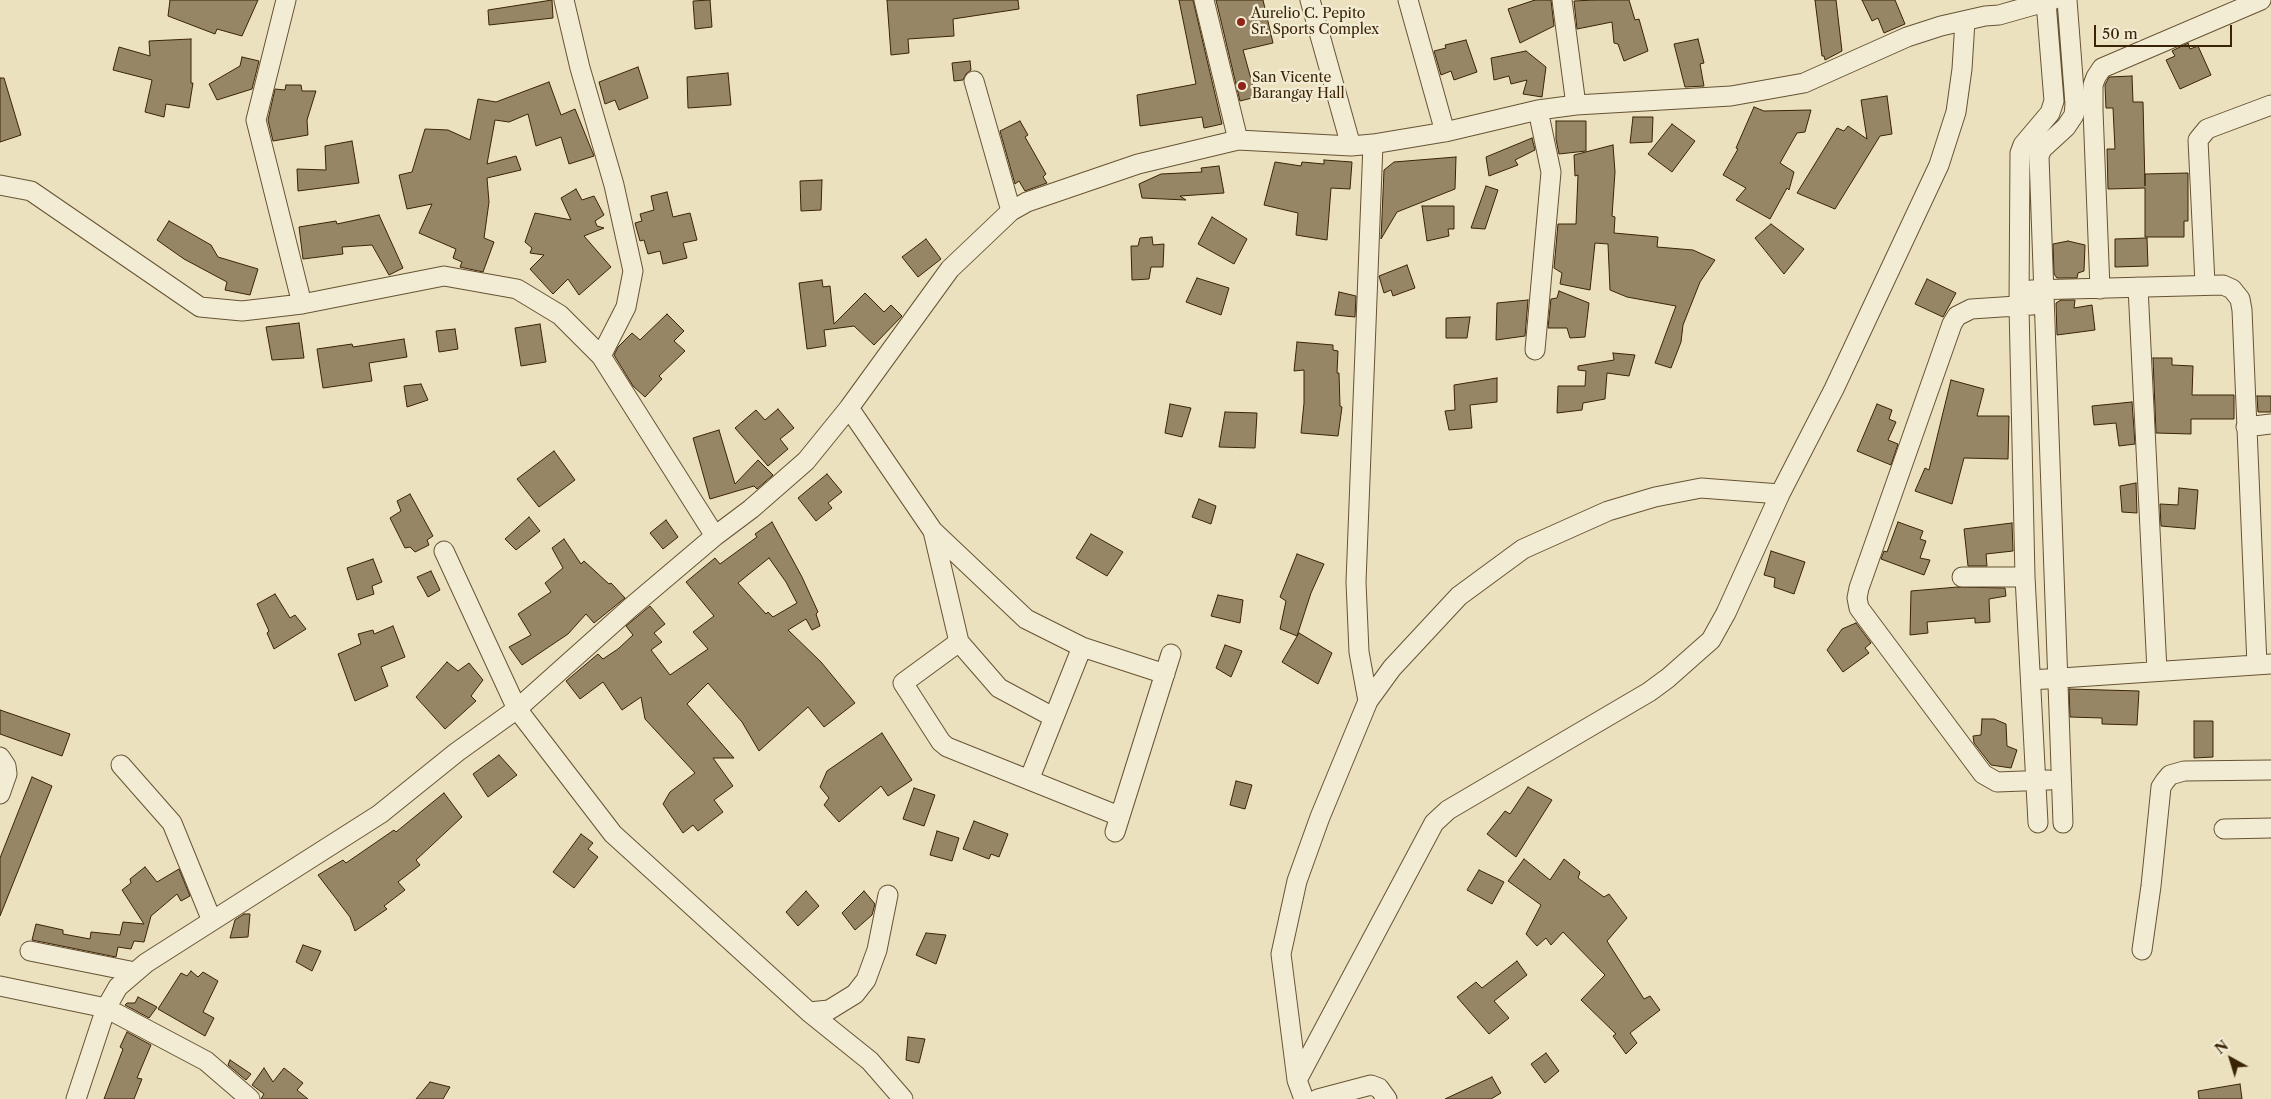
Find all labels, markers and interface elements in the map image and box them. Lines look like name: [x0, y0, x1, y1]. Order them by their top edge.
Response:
place label: Aurelio C. Pepito Sr. Sports Complex: [1251, 6, 1379, 38]
scale bar: [2096, 15, 2234, 47]
marker: Aurelio C. Pepito Sr. Sports Complex: [1235, 16, 1247, 28]
text: 50 m: [2102, 24, 2138, 43]
place label: San Vicente Barangay Hall: [1252, 70, 1345, 102]
marker: San Vicente Barangay Hall: [1236, 80, 1248, 92]
north arrow: [2206, 1034, 2256, 1084]
text: N: [2211, 1037, 2232, 1058]

